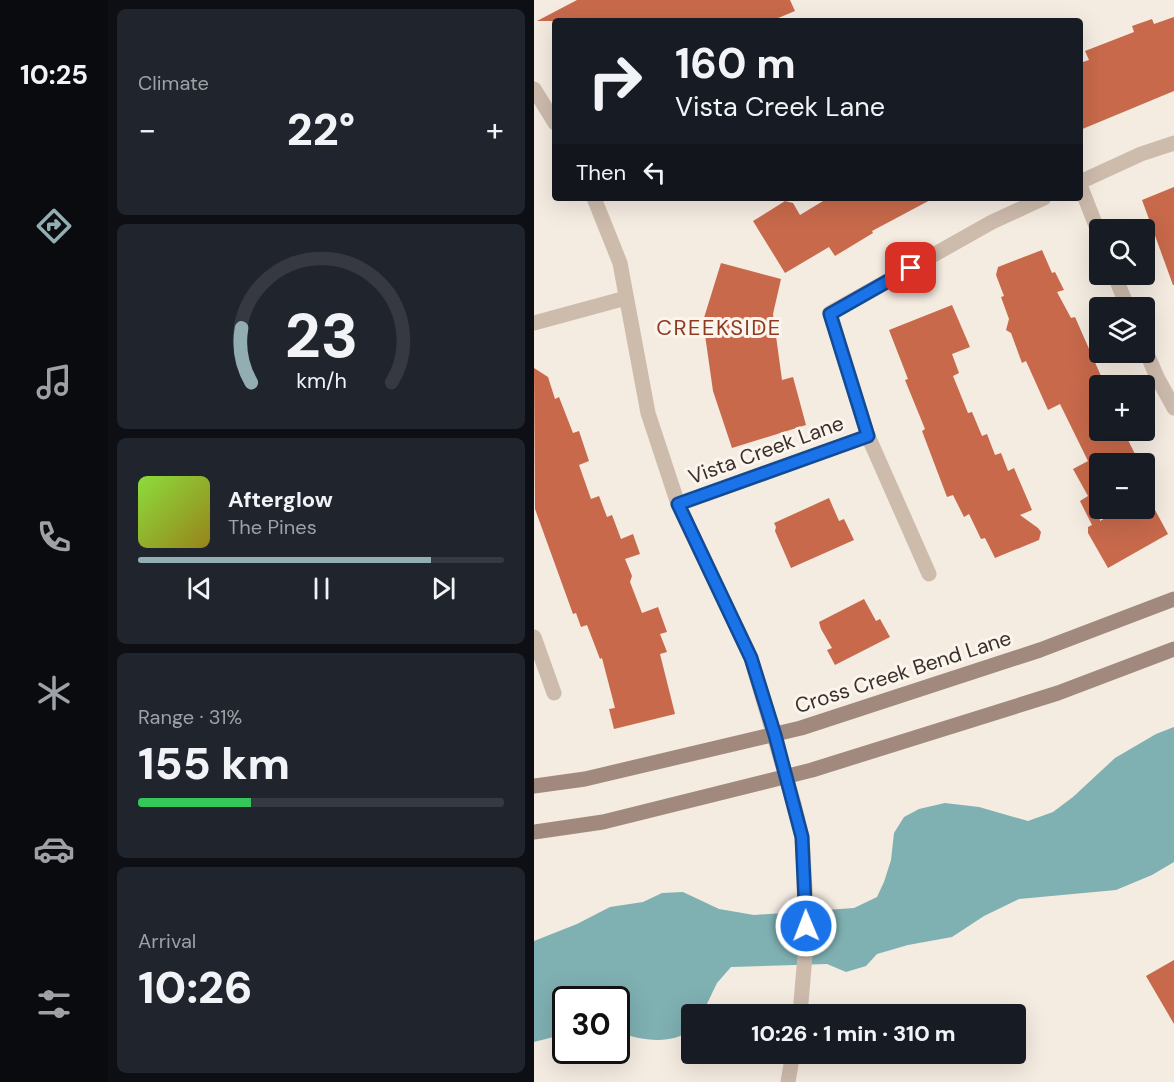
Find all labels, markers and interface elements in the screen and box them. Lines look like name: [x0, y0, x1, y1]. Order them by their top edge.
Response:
text: 160 m: [675, 36, 796, 91]
icon: right: [576, 42, 654, 120]
text: 10:25: [20, 57, 88, 92]
text: Climate: [138, 70, 209, 96]
text: Vista Creek Lane: [675, 89, 885, 124]
text: 22°: [287, 100, 355, 159]
text: −: [138, 108, 156, 151]
text: +: [486, 108, 504, 151]
icon: left: [638, 156, 671, 189]
text: Then: [576, 158, 626, 187]
icon: directions: [33, 205, 75, 247]
map controls: [1089, 219, 1155, 519]
button: search: [1089, 219, 1155, 285]
pin: [885, 242, 936, 293]
icon: arrive: [894, 251, 927, 284]
text: 23: [284, 296, 358, 377]
button: layers: [1089, 297, 1155, 363]
district label: CREEKSIDE: [656, 313, 782, 342]
icon: music: [33, 361, 75, 403]
text: km/h: [296, 368, 346, 396]
button: +: [1089, 375, 1155, 441]
street label: Vista Creek Lane: [684, 409, 848, 491]
button: −: [1089, 453, 1155, 519]
text: Afterglow: [228, 485, 333, 514]
text: The Pines: [228, 514, 317, 540]
icon: phone: [33, 516, 75, 558]
icon: previous: [183, 572, 216, 605]
icon: pause: [305, 572, 338, 605]
icon: next: [427, 572, 460, 605]
street label: Cross Creek Bend Lane: [791, 624, 1015, 720]
icon: climate: [33, 672, 75, 714]
text: Range · 31%: [138, 704, 242, 730]
text: 155 km: [138, 734, 290, 793]
icon: car: [33, 828, 75, 870]
position arrow: [774, 894, 838, 958]
text: Arrival: [138, 928, 196, 954]
text: 10:26: [138, 958, 253, 1017]
icon: filters: [33, 983, 75, 1025]
speed limit sign: 30: [552, 986, 630, 1064]
text: 10:26 · 1 min · 310 m: [751, 1019, 956, 1048]

